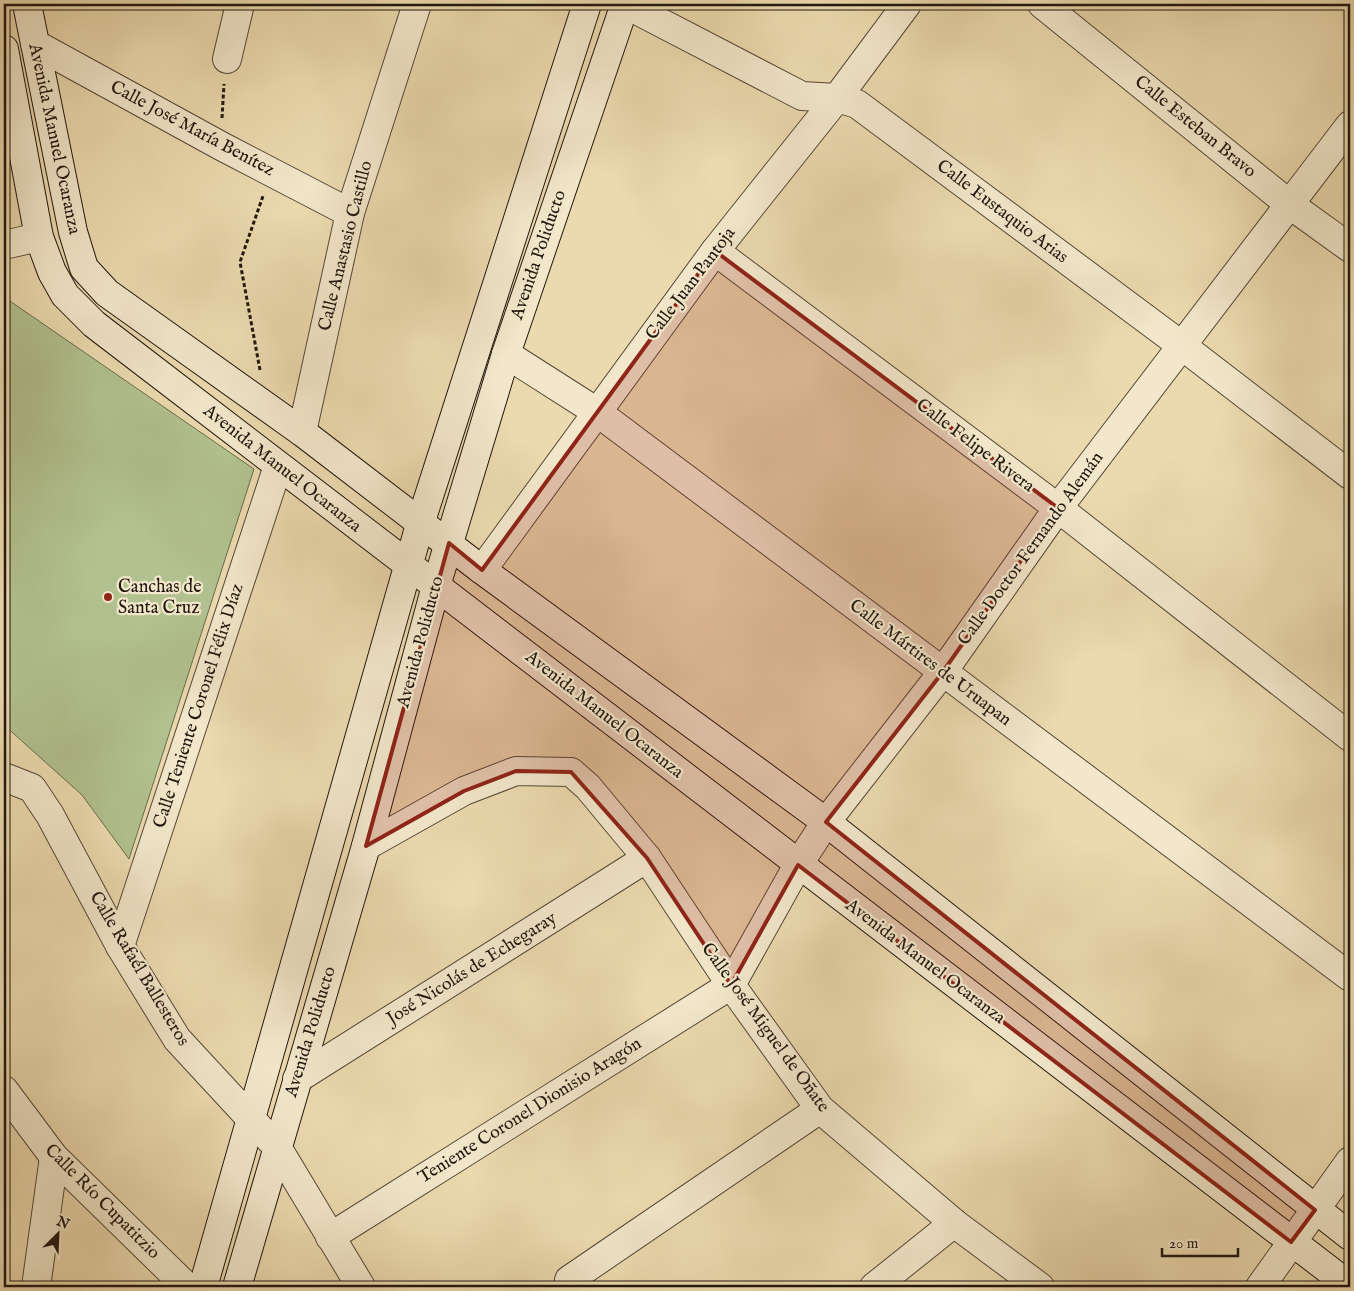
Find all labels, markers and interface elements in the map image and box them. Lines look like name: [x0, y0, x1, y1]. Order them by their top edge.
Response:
street label: Avenida Manuel Ocaranza: [22, 40, 86, 237]
street label: Calle Esteban Bravo: [1129, 71, 1261, 183]
street label: Calle José María Benítez: [106, 76, 278, 182]
street label: Calle Eustaquio Arias: [932, 155, 1072, 269]
street label: Calle Anastasio Castillo: [314, 158, 378, 333]
street label: Avenida Poliducto: [506, 187, 572, 324]
street label: Calle Juan Pantoja: [641, 223, 741, 345]
street label: Calle Felipe Rivera: [911, 394, 1039, 498]
street label: Avenida Manuel Ocaranza: [197, 399, 366, 538]
street label: Calle Doctor Fernando Alemán: [953, 447, 1109, 650]
street label: Avenida Poliducto: [392, 573, 450, 711]
place label: Canchas de Santa Cruz: [118, 576, 201, 620]
street label: Calle Teniente Coronel Félix Díaz: [149, 581, 249, 831]
marker: Canchas de Santa Cruz: [102, 591, 114, 603]
street label: Calle Mártires de Uruapan: [844, 594, 1016, 732]
street label: Avenida Manuel Ocaranza: [519, 645, 688, 784]
street label: Calle Rafaél Ballesteros: [84, 887, 194, 1051]
street label: Avenida Manuel Ocaranza: [840, 894, 1010, 1030]
street label: José Nicolás de Echegaray: [381, 907, 561, 1032]
street label: Calle José Miguel de Oñate: [696, 939, 834, 1117]
street label: Avenida Poliducto: [280, 964, 342, 1101]
street label: Teniente Coronel Dionisio Aragón: [414, 1032, 646, 1189]
street label: Calle Río Cupatitzio: [39, 1139, 165, 1265]
north arrow: [32, 1208, 82, 1258]
text: N: [53, 1212, 72, 1234]
scale bar: [1162, 1226, 1238, 1258]
text: 20 m: [1169, 1234, 1199, 1253]

